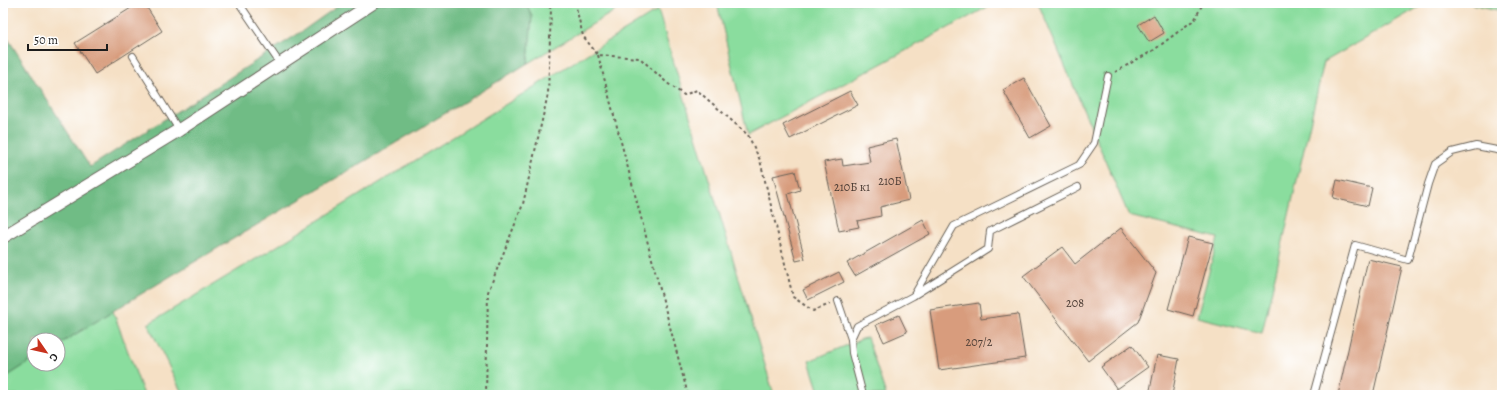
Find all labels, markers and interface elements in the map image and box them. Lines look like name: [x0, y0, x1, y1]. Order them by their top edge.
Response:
scale bar: [28, 26, 107, 52]
text: 50 m: [34, 32, 58, 48]
house number: 210Б: [878, 173, 902, 189]
house number: 210Б к1: [834, 179, 870, 195]
house number: 208: [1066, 295, 1084, 311]
north arrow: [26, 332, 66, 372]
house number: 207/2: [966, 334, 993, 350]
text: С: [46, 350, 62, 364]

